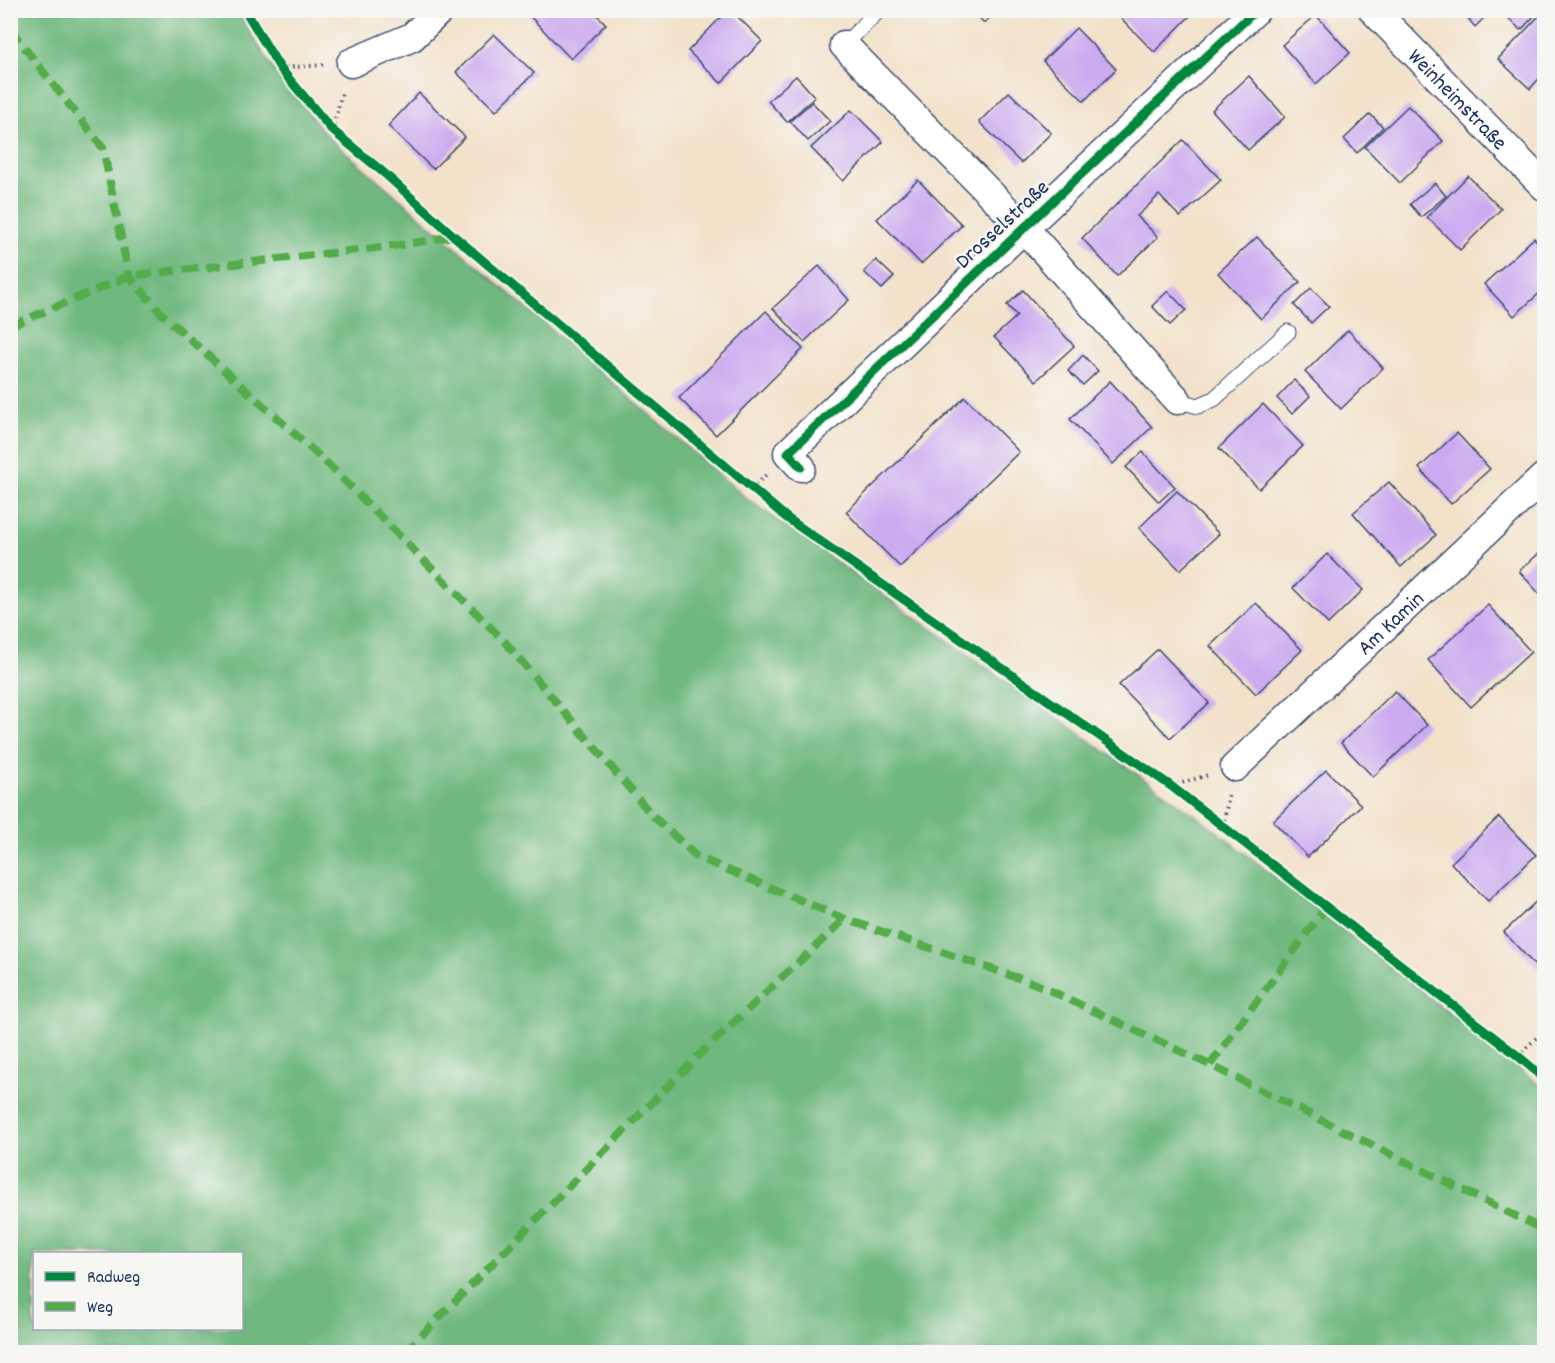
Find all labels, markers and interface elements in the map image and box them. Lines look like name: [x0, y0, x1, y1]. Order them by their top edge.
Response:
street label: Weinheimstraße: [1399, 43, 1513, 159]
street label: Drosselstraße: [949, 174, 1057, 277]
street label: Am Kamin: [1351, 585, 1432, 664]
legend: [33, 1252, 243, 1330]
text: Radweg: [87, 1266, 140, 1291]
text: Weg: [87, 1296, 113, 1321]

